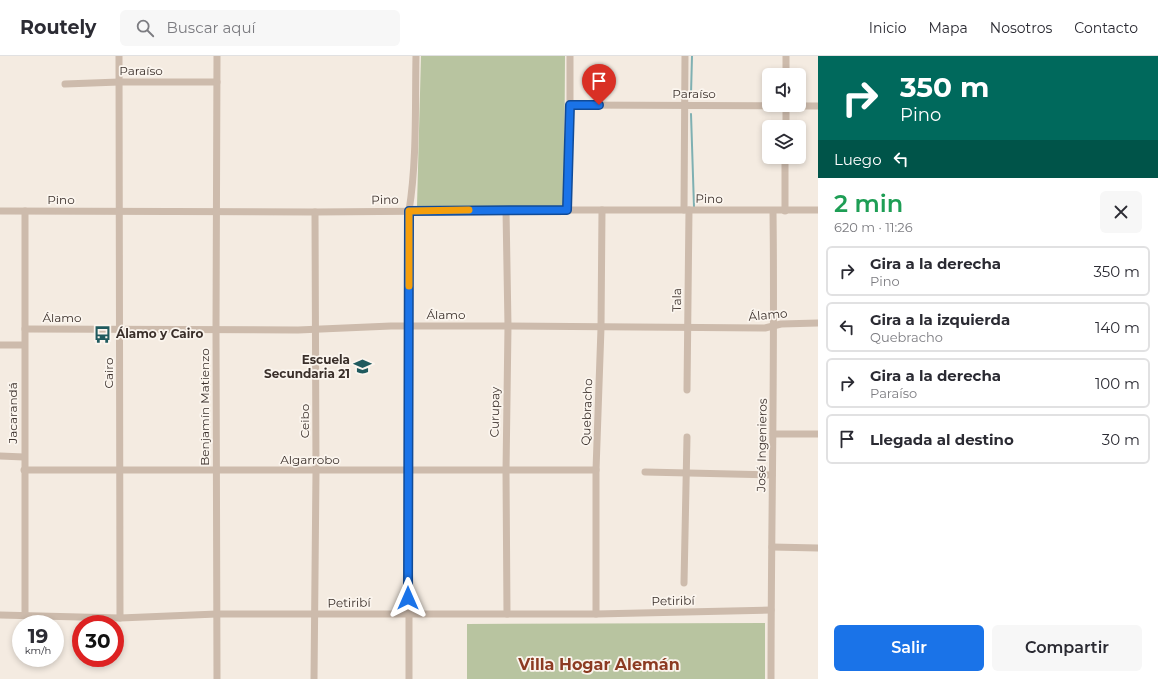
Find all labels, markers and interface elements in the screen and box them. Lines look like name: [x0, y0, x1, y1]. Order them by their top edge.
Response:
search box: [120, 10, 400, 46]
text: Routely: [20, 16, 96, 39]
icon: search: [134, 17, 156, 39]
text: Buscar aquí: [166, 18, 256, 37]
text: Inicio: [869, 19, 906, 37]
text: Mapa: [928, 19, 968, 37]
text: Nosotros: [990, 19, 1052, 37]
text: Contacto: [1074, 19, 1138, 37]
street label: Paraíso: [119, 63, 163, 78]
pin: [582, 64, 616, 105]
map controls: [762, 68, 806, 164]
button: sound: [762, 68, 806, 112]
icon: arrive: [588, 70, 610, 92]
text: 350 m: [900, 70, 989, 104]
icon: right: [834, 72, 886, 124]
street label: Paraíso: [672, 86, 716, 101]
text: Pino: [900, 104, 941, 126]
button: layers: [762, 120, 806, 164]
icon: left: [890, 148, 912, 170]
text: Luego: [834, 150, 882, 169]
text: 2 min: [834, 189, 903, 218]
street label: Pino: [695, 191, 723, 206]
button: close: [1100, 191, 1142, 233]
street label: Pino: [47, 192, 75, 207]
street label: Pino: [371, 192, 399, 207]
text: 620 m · 11:26: [834, 219, 913, 235]
text: Gira a la derecha: [870, 254, 1001, 273]
icon: right: [836, 260, 858, 282]
text: 350 m: [1093, 262, 1140, 281]
text: Pino: [870, 273, 900, 289]
street label: Tala: [669, 288, 684, 312]
street label: Álamo: [748, 305, 788, 324]
street label: Álamo: [426, 307, 466, 322]
street label: Álamo: [42, 310, 82, 325]
text: Gira a la izquierda: [870, 310, 1010, 329]
icon: left: [836, 316, 858, 338]
text: 140 m: [1095, 318, 1140, 337]
bus stop icon: Álamo y Cairo: [93, 324, 113, 344]
place label: Álamo y Cairo: [115, 326, 203, 341]
text: Quebracho: [870, 329, 943, 345]
street label: Benjamín Matienzo: [197, 348, 212, 466]
place label: Escuela Secundaria 21: [264, 352, 350, 381]
school or university icon: Escuela Secundaria 21: [353, 357, 373, 377]
street label: Cairo: [101, 358, 116, 388]
text: Gira a la derecha: [870, 366, 1001, 385]
icon: right: [836, 372, 858, 394]
text: 100 m: [1095, 374, 1140, 393]
street label: Quebracho: [578, 378, 595, 446]
street label: Jacarandá: [5, 382, 20, 445]
text: Paraíso: [870, 385, 917, 401]
street label: Curupay: [487, 386, 502, 437]
street label: José Ingenieros: [753, 398, 770, 493]
street label: Ceibo: [297, 404, 312, 438]
icon: arrive: [836, 428, 858, 450]
text: Llegada al destino: [870, 430, 1014, 449]
text: 30 m: [1102, 430, 1140, 449]
street label: Algarrobo: [280, 452, 340, 467]
position arrow: [387, 577, 429, 619]
street label: Petiribí: [651, 593, 695, 608]
street label: Petiribí: [327, 595, 371, 610]
speed limit sign: 30: [72, 615, 124, 667]
text: 19: [28, 624, 48, 648]
button: Salir: [834, 625, 984, 671]
button: Compartir: [992, 625, 1142, 671]
text: km/h: [25, 644, 51, 657]
district label: Villa Hogar Alemán: [517, 655, 680, 674]

